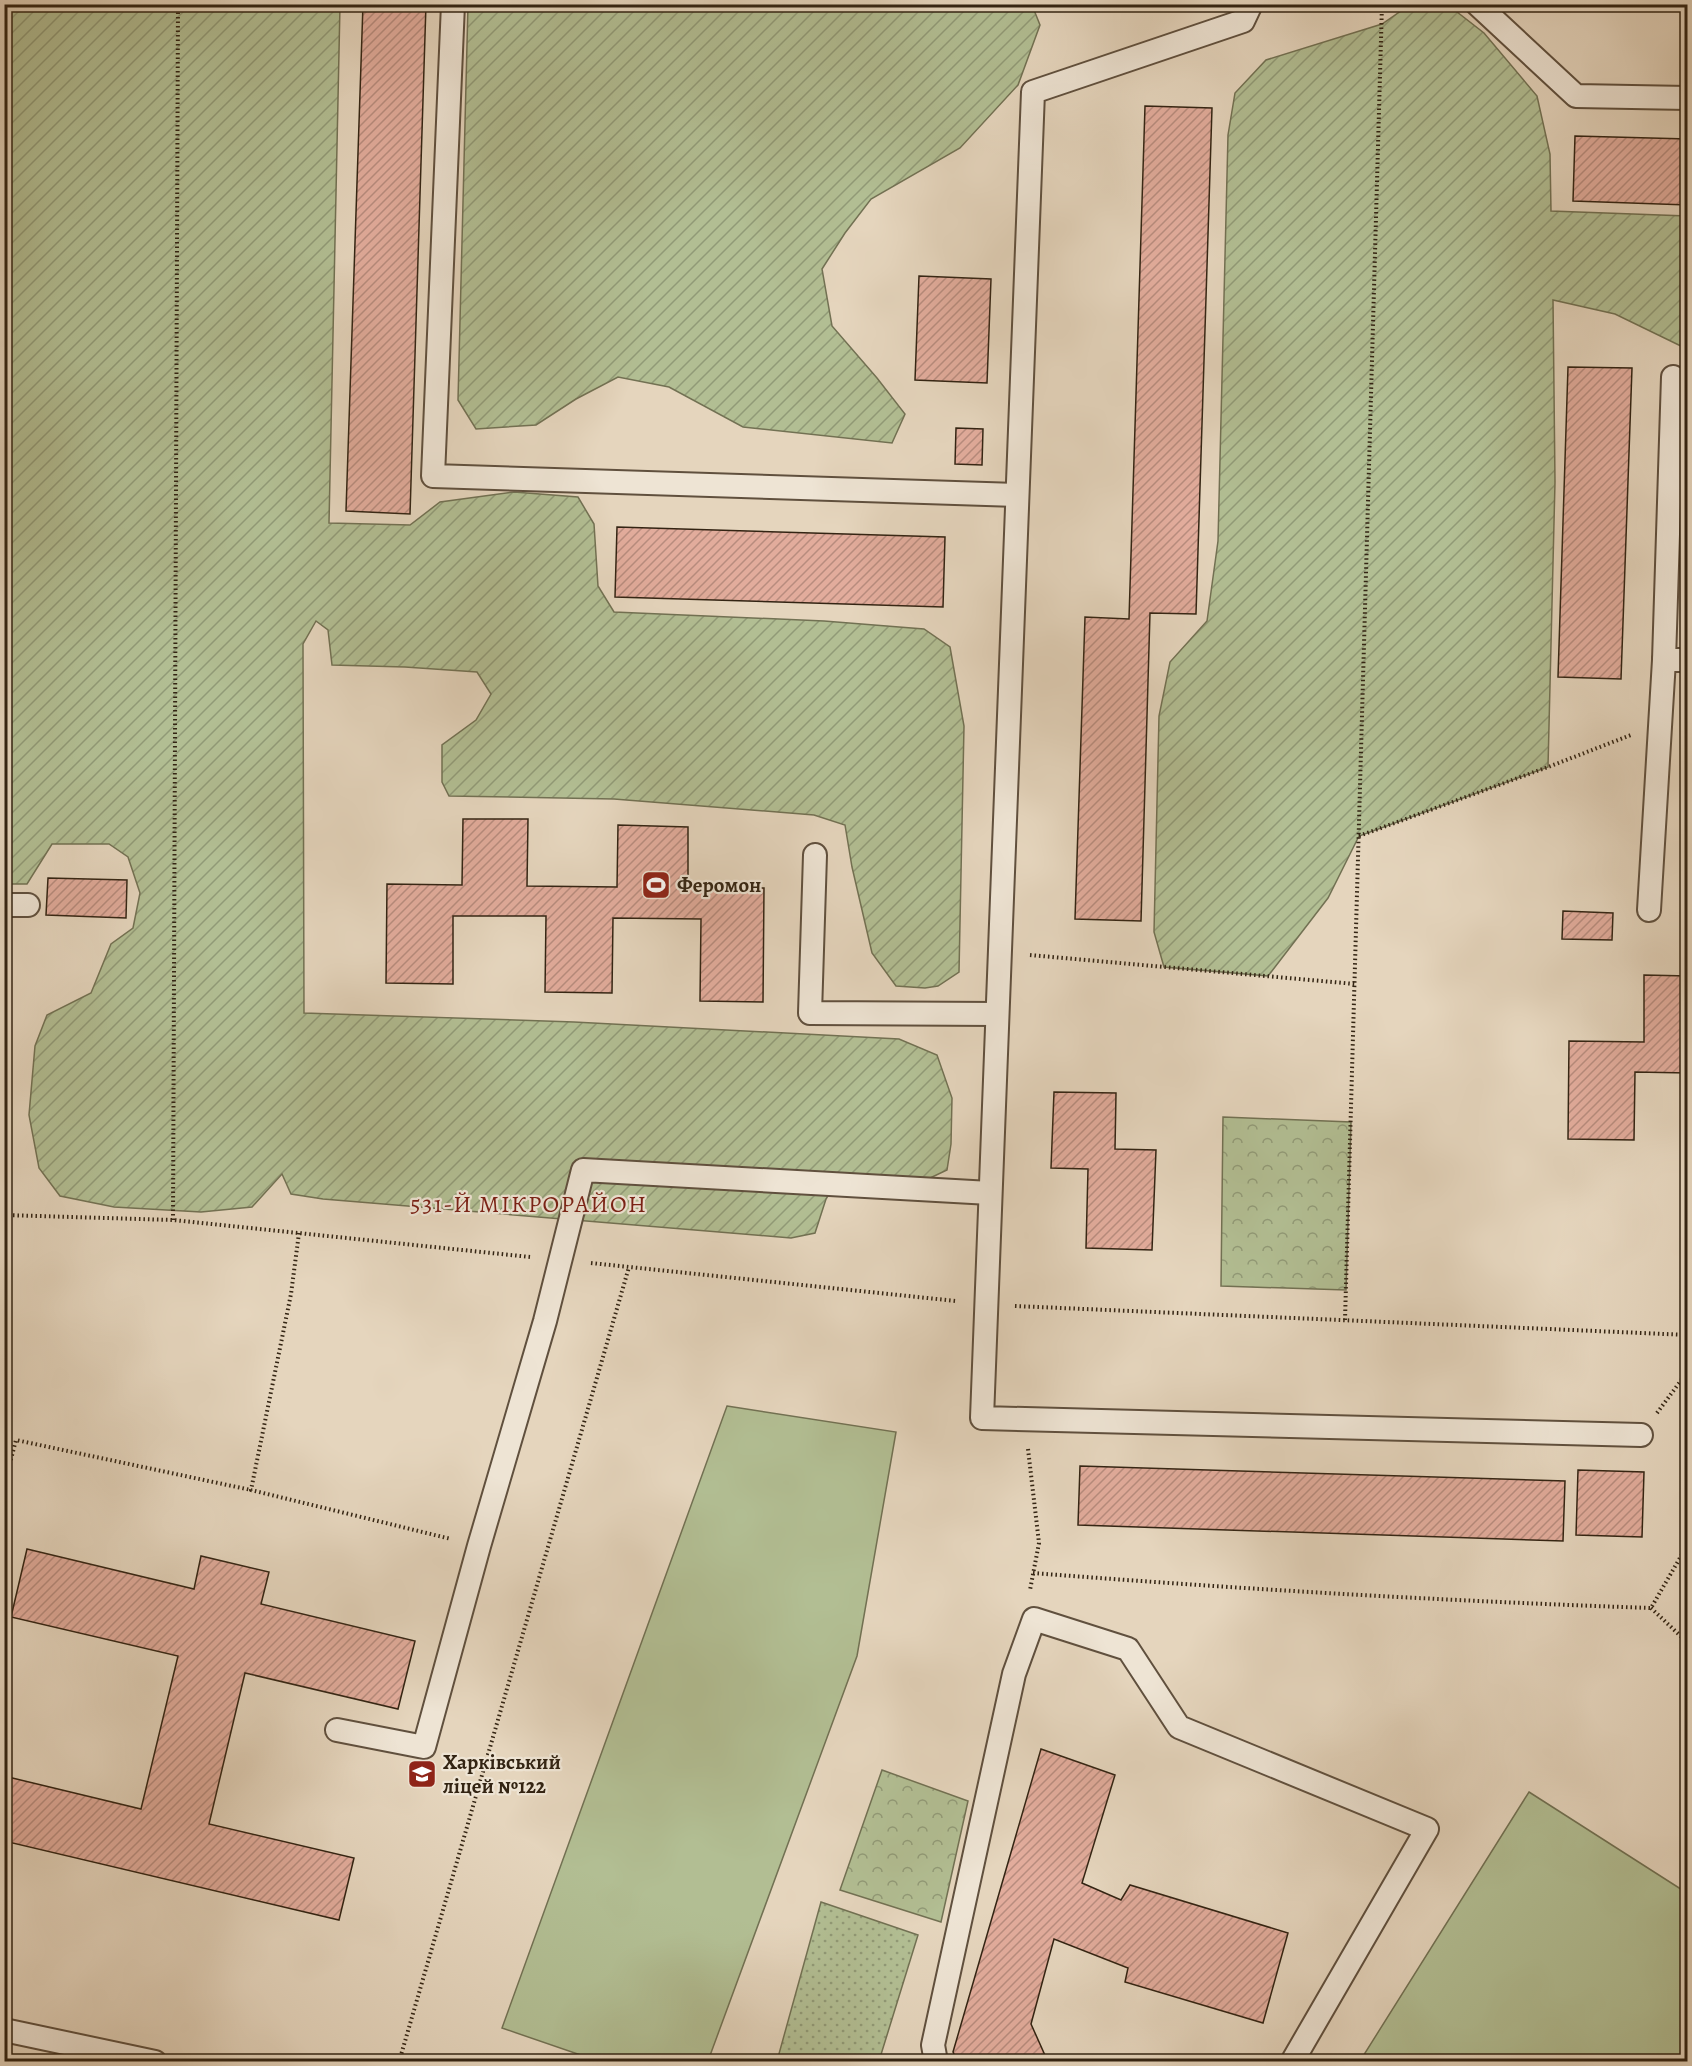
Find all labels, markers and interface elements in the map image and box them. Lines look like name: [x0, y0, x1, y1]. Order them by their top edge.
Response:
sports icon: Феромон: [640, 869, 672, 901]
place label: Феромон: [677, 871, 761, 899]
district label: 531-Й МІКРОРАЙОН: [410, 1188, 648, 1220]
place label: Харківський ліцей №122: [442, 1748, 561, 1800]
school or university icon: Харківський ліцей №122: [406, 1758, 438, 1790]

